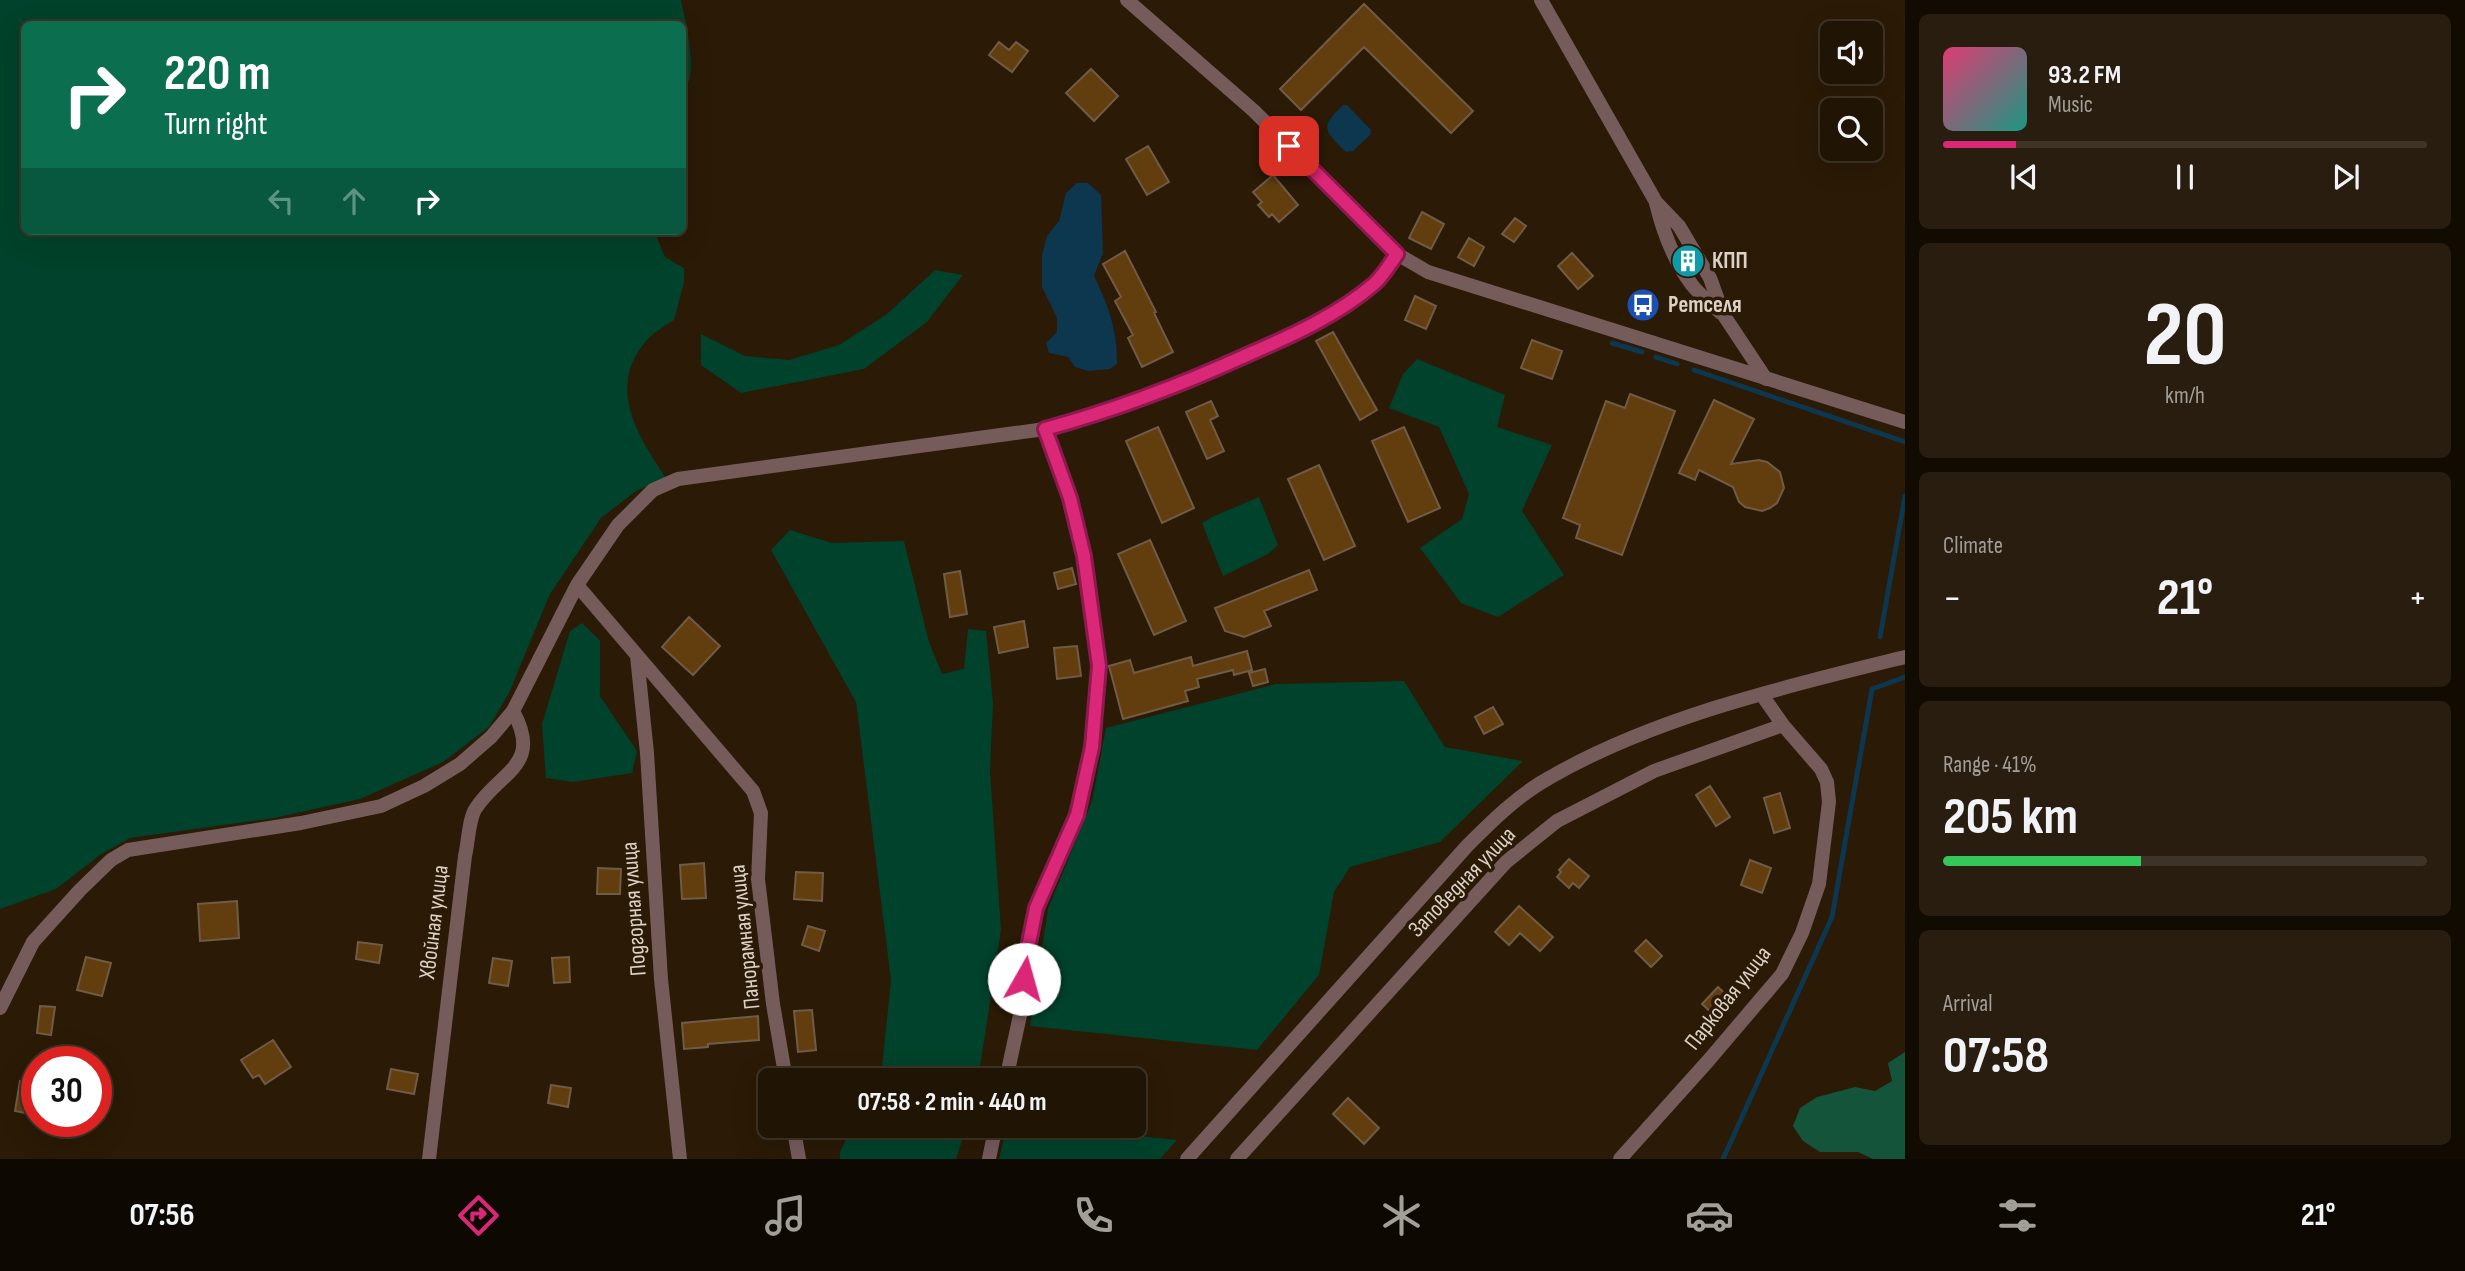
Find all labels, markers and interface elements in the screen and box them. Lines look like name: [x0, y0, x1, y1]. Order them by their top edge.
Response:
map controls: [1820, 21, 1883, 161]
button: sound: [1820, 21, 1883, 84]
text: 220 m: [164, 45, 270, 104]
icon: right: [49, 49, 140, 140]
text: 93.2 FM: [2048, 60, 2121, 91]
text: Music: [2048, 91, 2093, 119]
button: search: [1820, 98, 1883, 161]
text: Turn right: [164, 105, 268, 144]
pin: [1259, 116, 1319, 176]
icon: arrive: [1270, 127, 1308, 165]
icon: previous: [2005, 158, 2043, 196]
icon: pause: [2166, 158, 2204, 196]
icon: next: [2327, 158, 2365, 196]
icon: left: [262, 182, 300, 220]
icon: ahead: [335, 182, 373, 220]
icon: right: [408, 182, 446, 220]
building icon: КПП: [1669, 242, 1707, 280]
place label: КПП: [1712, 247, 1748, 275]
text: 20: [2143, 282, 2227, 391]
bus stop icon: Ретселя: [1624, 286, 1662, 324]
place label: Ретселя: [1668, 291, 1742, 319]
text: km/h: [2165, 382, 2205, 410]
text: Climate: [1943, 532, 2003, 560]
text: 21°: [2157, 567, 2213, 630]
text: −: [1943, 576, 1962, 621]
text: +: [2408, 576, 2427, 621]
text: Range · 41%: [1943, 751, 2037, 779]
text: 205 km: [1943, 786, 2078, 849]
street label: Заповедная улица: [1402, 821, 1522, 943]
street label: Подгорная улица: [615, 841, 653, 977]
street label: Хвойная улица: [413, 863, 455, 981]
street label: Панорамная улица: [723, 863, 767, 1011]
street label: Парковая улица: [1679, 941, 1777, 1055]
position arrow: [987, 942, 1061, 1016]
text: Arrival: [1943, 990, 1992, 1018]
text: 07:58: [1943, 1025, 2049, 1088]
speed limit sign: 30: [21, 1046, 112, 1137]
text: 07:58 · 2 min · 440 m: [857, 1087, 1047, 1118]
icon: directions: [454, 1191, 503, 1240]
icon: music: [761, 1191, 810, 1240]
icon: phone: [1069, 1191, 1118, 1240]
icon: climate: [1377, 1191, 1426, 1240]
icon: car: [1685, 1191, 1734, 1240]
icon: filters: [1993, 1191, 2042, 1240]
text: 07:56: [129, 1196, 195, 1235]
text: 21°: [2301, 1196, 2335, 1235]

